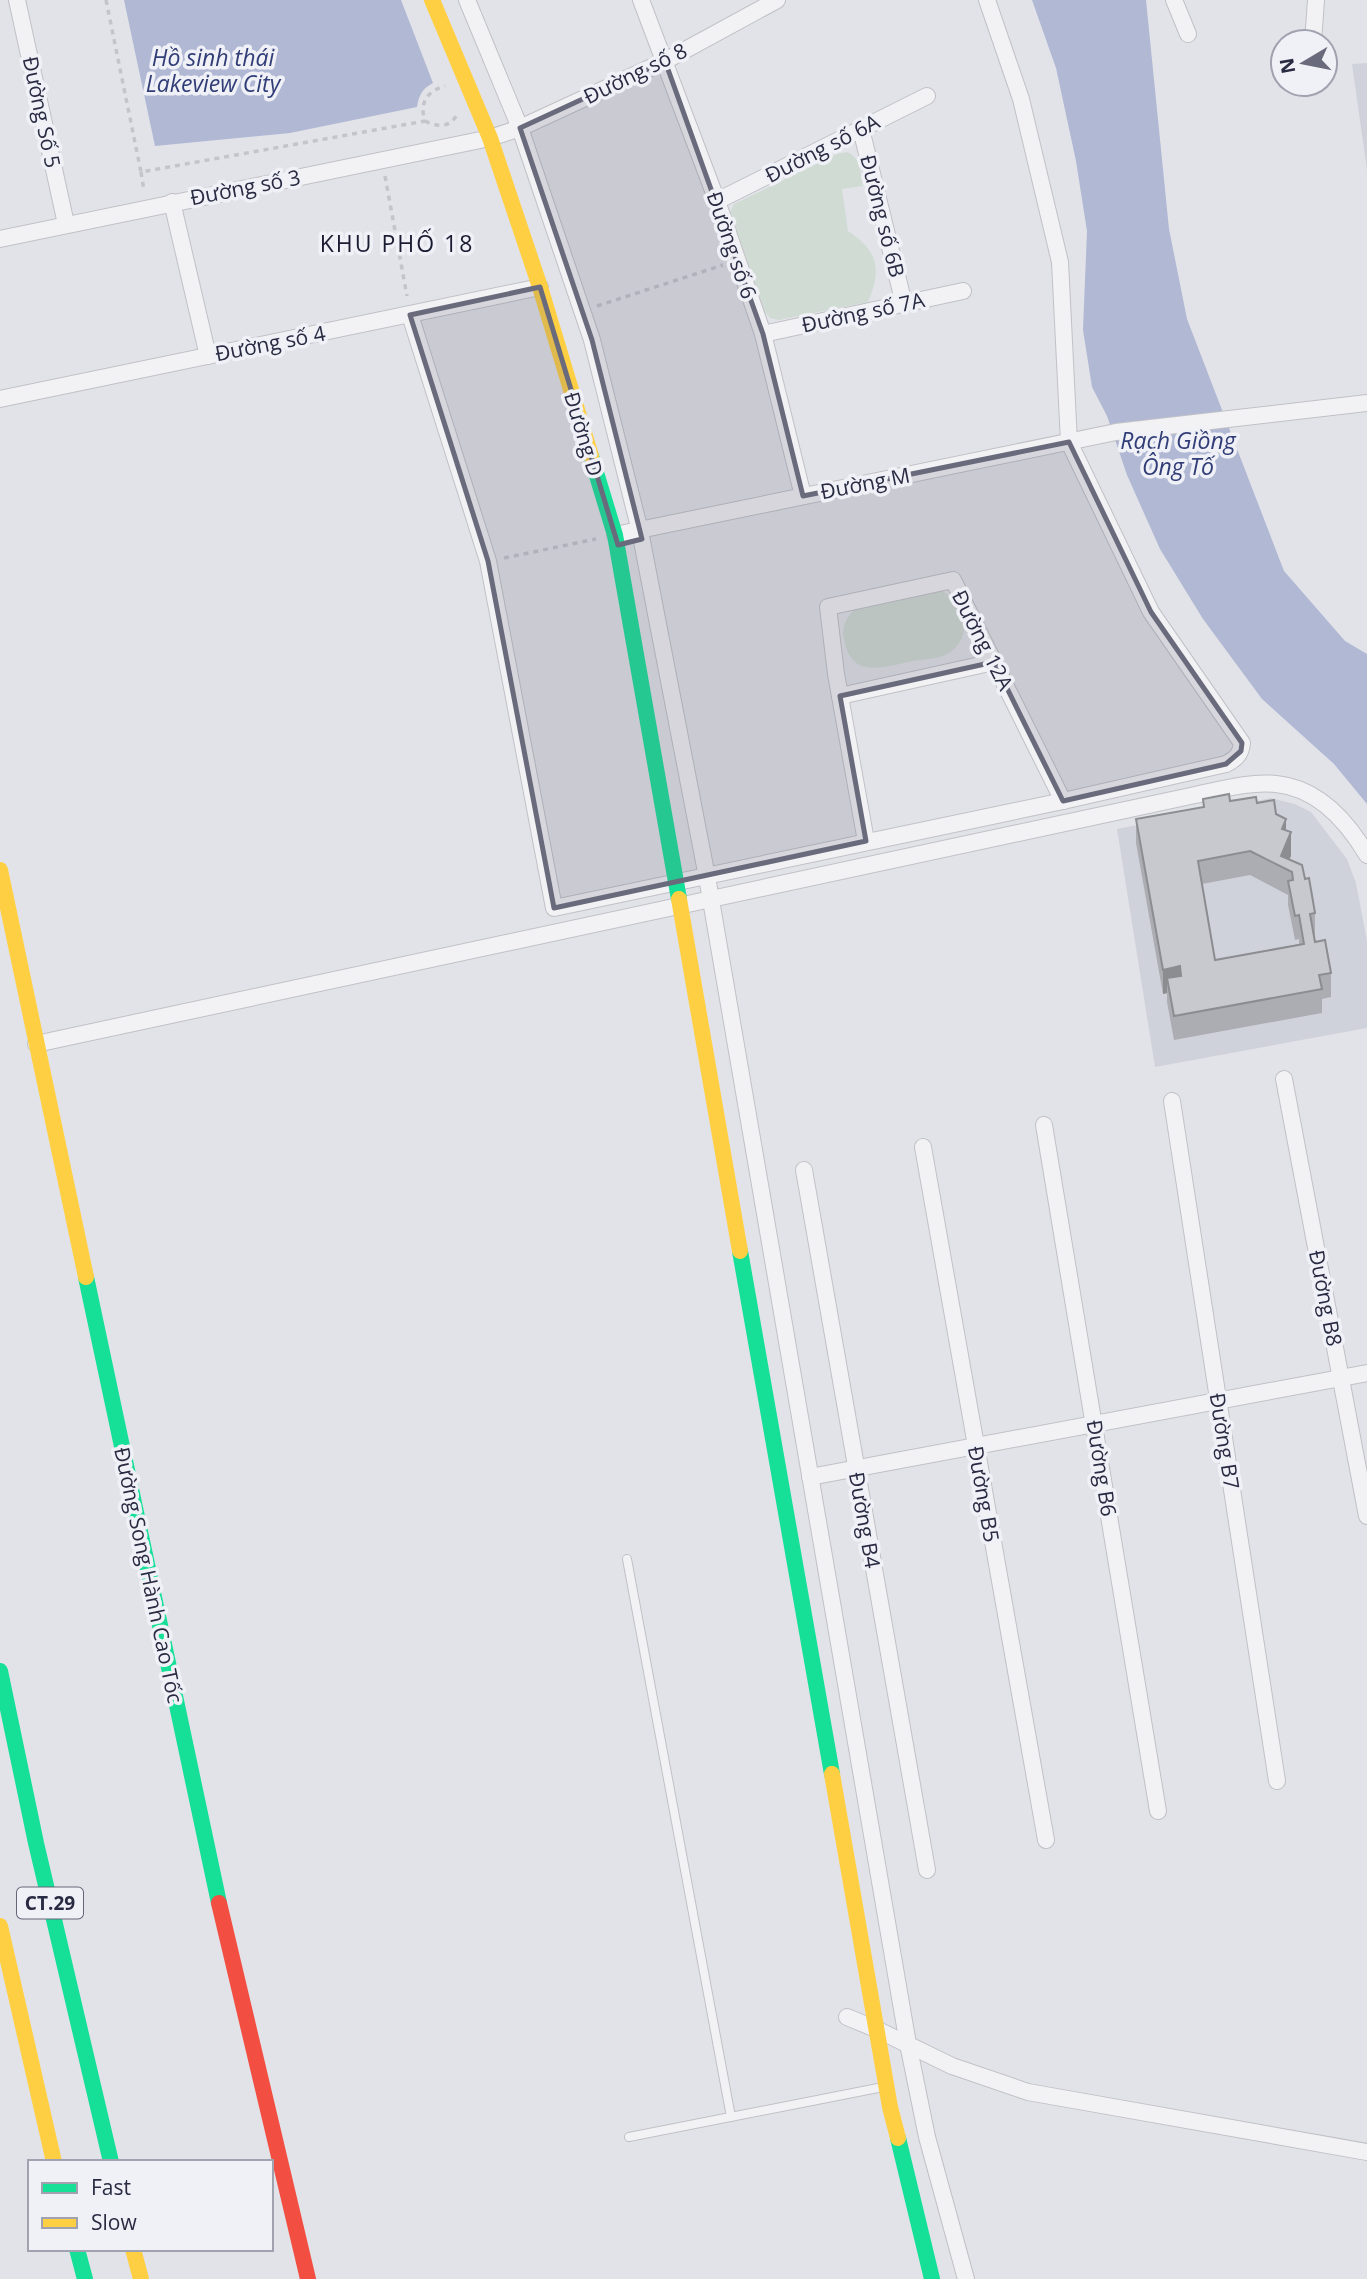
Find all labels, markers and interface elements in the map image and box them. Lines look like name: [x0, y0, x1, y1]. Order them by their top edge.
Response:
north arrow: [1269, 28, 1339, 98]
street label: Đường số 8: [579, 36, 691, 110]
water label: Hồ sinh thái Lakeview City: [146, 41, 282, 99]
street label: Đường Số 5: [17, 54, 67, 170]
text: N: [1273, 56, 1301, 76]
street label: Đường số 6A: [760, 107, 885, 189]
street label: Đường số 6B: [854, 152, 912, 280]
street label: Đường số 3: [187, 163, 303, 211]
street label: Đường số 6: [701, 188, 763, 302]
district label: KHU PHỐ 18: [320, 227, 474, 259]
street label: Đường số 7A: [799, 285, 928, 339]
street label: Đường số 4: [212, 319, 328, 367]
street label: Đường D: [558, 388, 610, 480]
water label: Rạch Giồng Ông Tố: [1120, 424, 1237, 482]
street label: Đường M: [818, 461, 912, 505]
street label: Đường 12A: [946, 585, 1021, 696]
street label: Đường B8: [1303, 1248, 1349, 1348]
street label: Đường B7: [1204, 1391, 1246, 1491]
street label: Đường B6: [1081, 1418, 1123, 1518]
street label: Đường Song Hành Cao Tốc: [108, 1444, 190, 1706]
street label: Đường B5: [962, 1444, 1006, 1544]
street label: Đường B4: [843, 1470, 887, 1570]
road number: CT.29: [17, 1887, 83, 1918]
legend: [28, 2160, 273, 2251]
text: Fast: [91, 2173, 131, 2201]
text: Slow: [91, 2208, 137, 2236]

